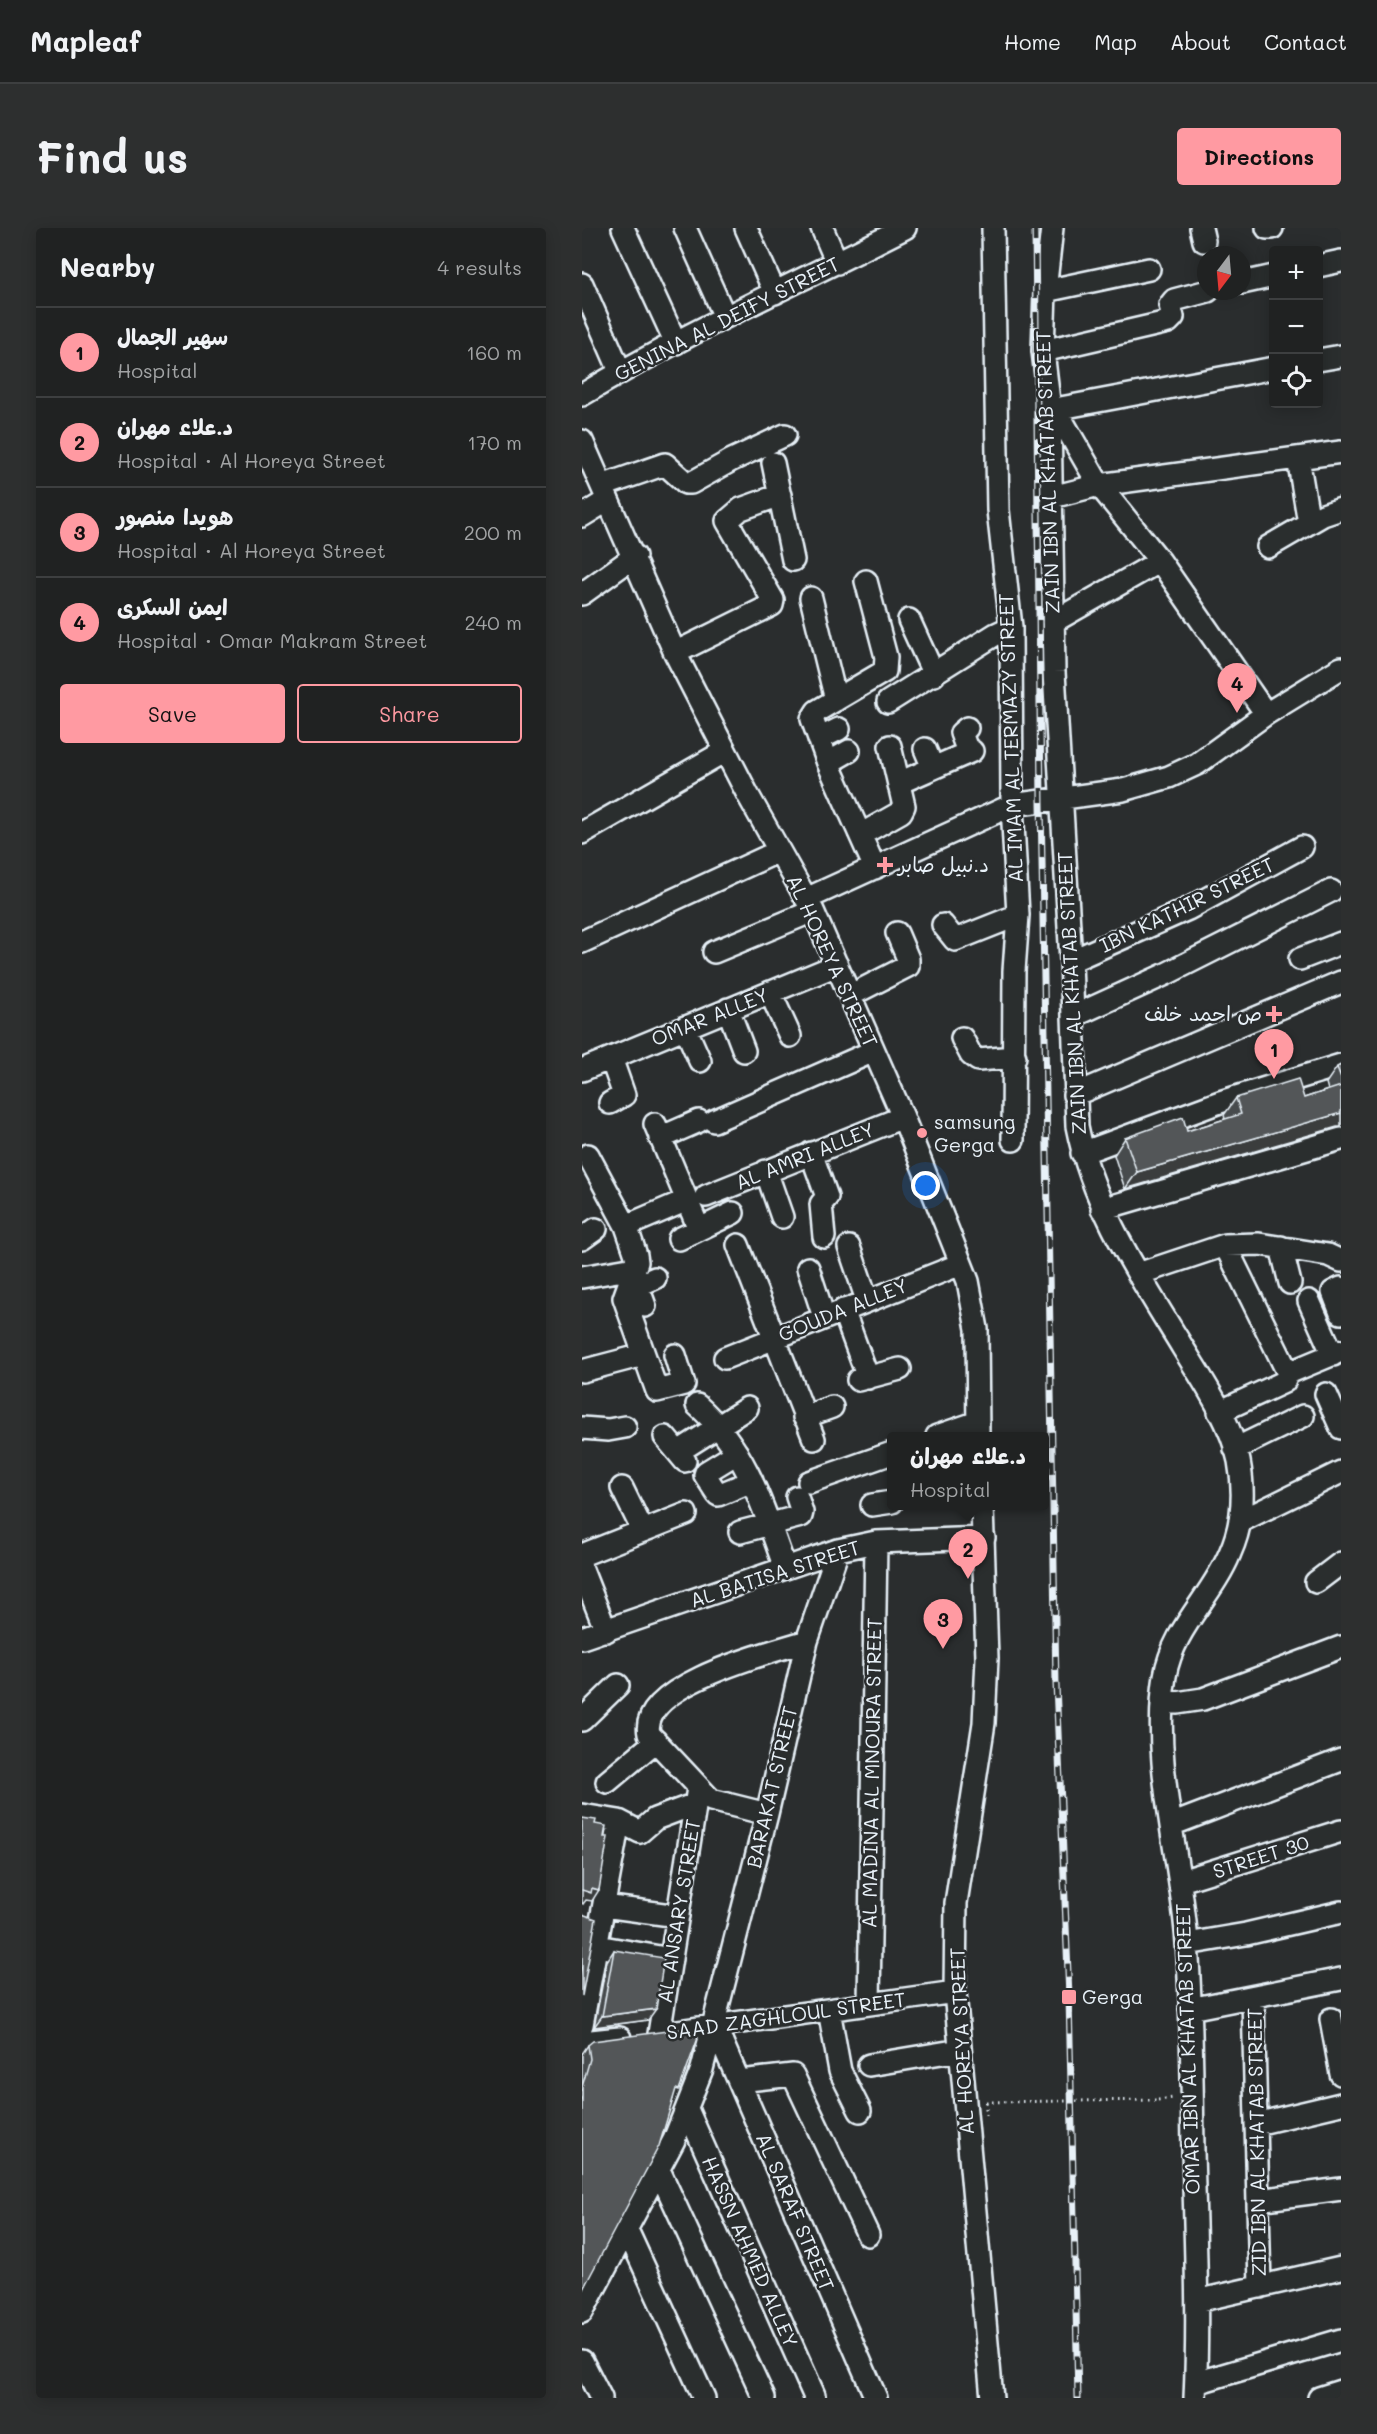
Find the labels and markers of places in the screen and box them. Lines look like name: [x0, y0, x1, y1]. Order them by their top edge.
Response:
pin: 4: [1218, 664, 1256, 713]
place label: د.نبيل صابر: [896, 851, 989, 877]
marker: د.نبيل صابر: [876, 856, 894, 874]
place label: ص احمد خلف: [1144, 1000, 1262, 1026]
marker: ص احمد خلف: [1267, 1007, 1281, 1021]
pin: 1: [1254, 1030, 1294, 1079]
place label: samsung Gerga: [934, 1108, 1015, 1157]
marker: samsung Gerga: [915, 1126, 929, 1140]
pin: 2: [948, 1530, 988, 1579]
pin: 3: [924, 1600, 962, 1649]
place label: Gerga: [1082, 1983, 1143, 2009]
marker: Gerga: [1060, 1988, 1078, 2006]

